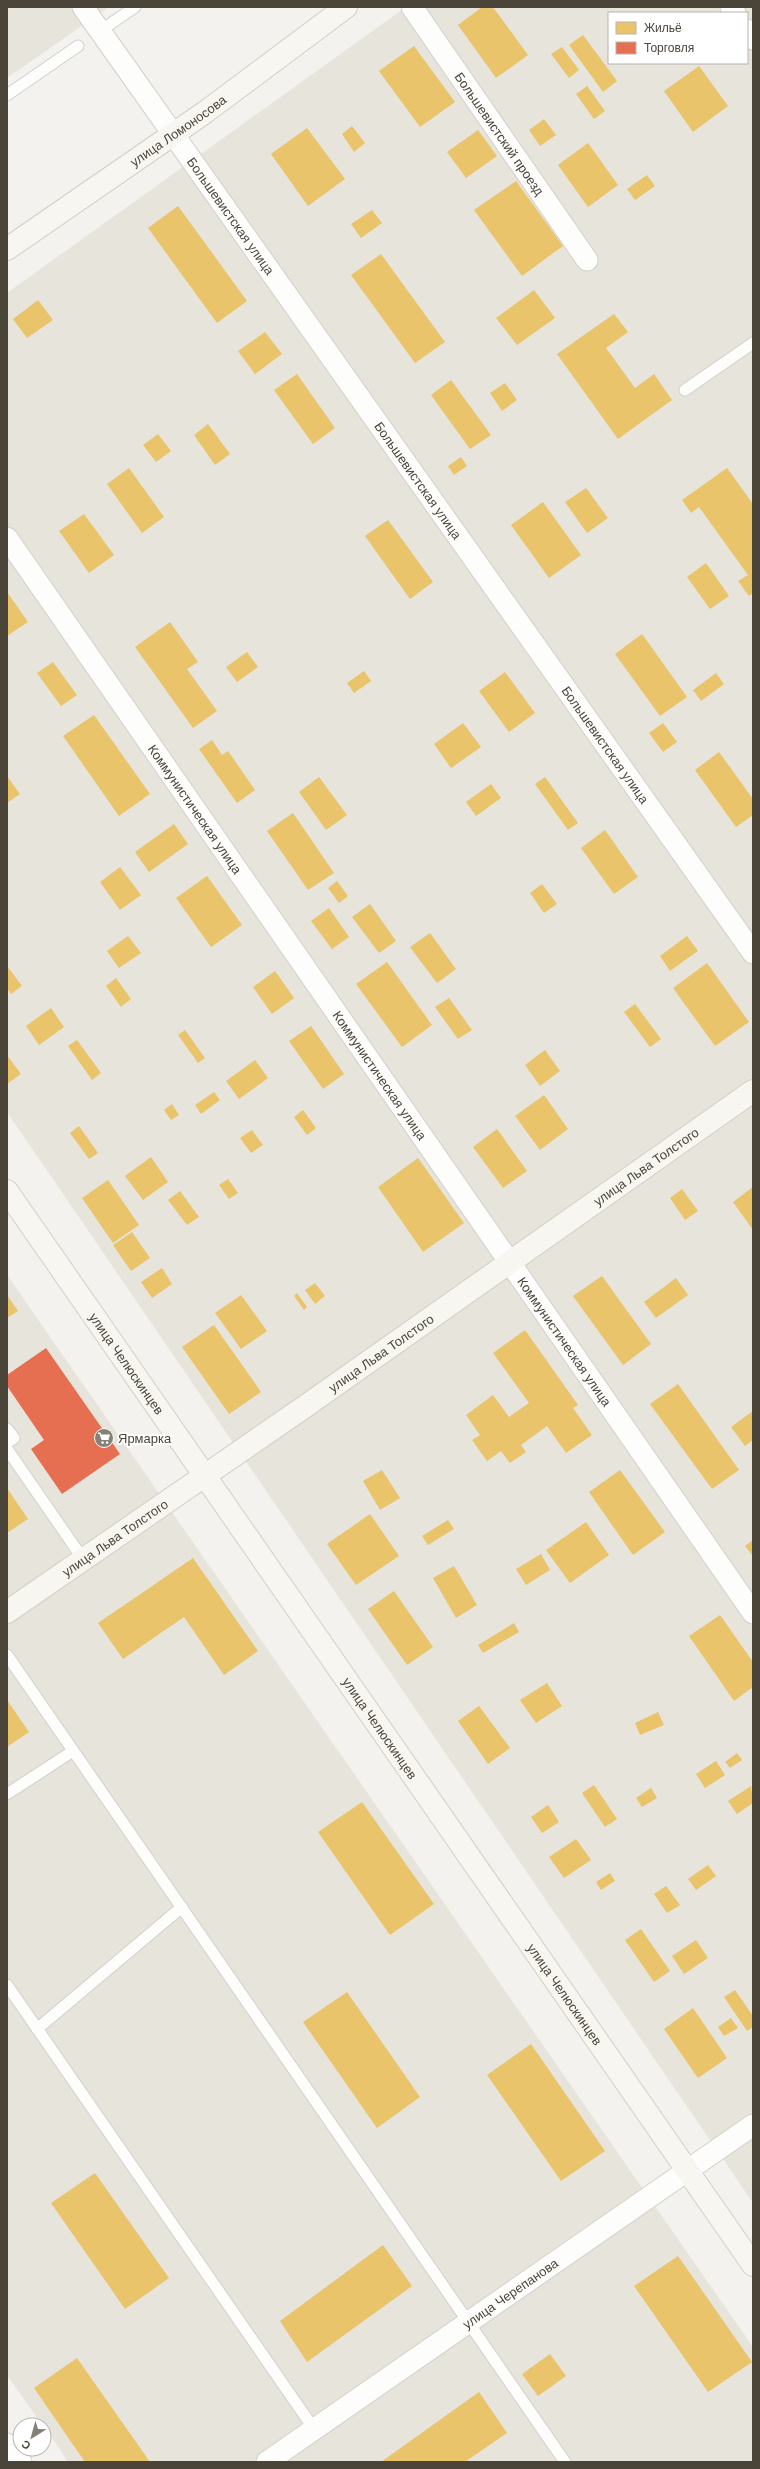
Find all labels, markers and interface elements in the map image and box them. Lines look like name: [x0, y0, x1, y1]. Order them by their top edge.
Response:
legend: [608, 12, 748, 64]
text: Жильё: [644, 21, 682, 35]
text: Торговля: [644, 41, 694, 55]
street label: Большевистский проезд: [451, 70, 547, 199]
street label: улица Ломоносова: [127, 92, 230, 170]
street label: Большевистская улица: [184, 155, 278, 278]
street label: Большевистская улица: [371, 419, 465, 543]
street label: Большевистская улица: [558, 683, 652, 807]
street label: Коммунистическая улица: [145, 742, 245, 877]
street label: Коммунистическая улица: [329, 1008, 430, 1144]
street label: улица Льва Толстого: [591, 1125, 702, 1209]
street label: Коммунистическая улица: [514, 1274, 615, 1410]
street label: улица Челюскинцев: [86, 1310, 167, 1418]
street label: улица Льва Толстого: [326, 1311, 437, 1395]
supermarket icon: Ярмарка: [93, 1427, 115, 1449]
place label: Ярмарка: [118, 1431, 172, 1446]
street label: улица Льва Толстого: [59, 1496, 171, 1580]
street label: улица Челюскинцев: [339, 1675, 420, 1782]
street label: улица Челюскинцев: [524, 1941, 605, 2048]
street label: улица Черепанова: [460, 2255, 562, 2332]
north arrow: [12, 2417, 52, 2457]
text: С: [19, 2438, 33, 2452]

